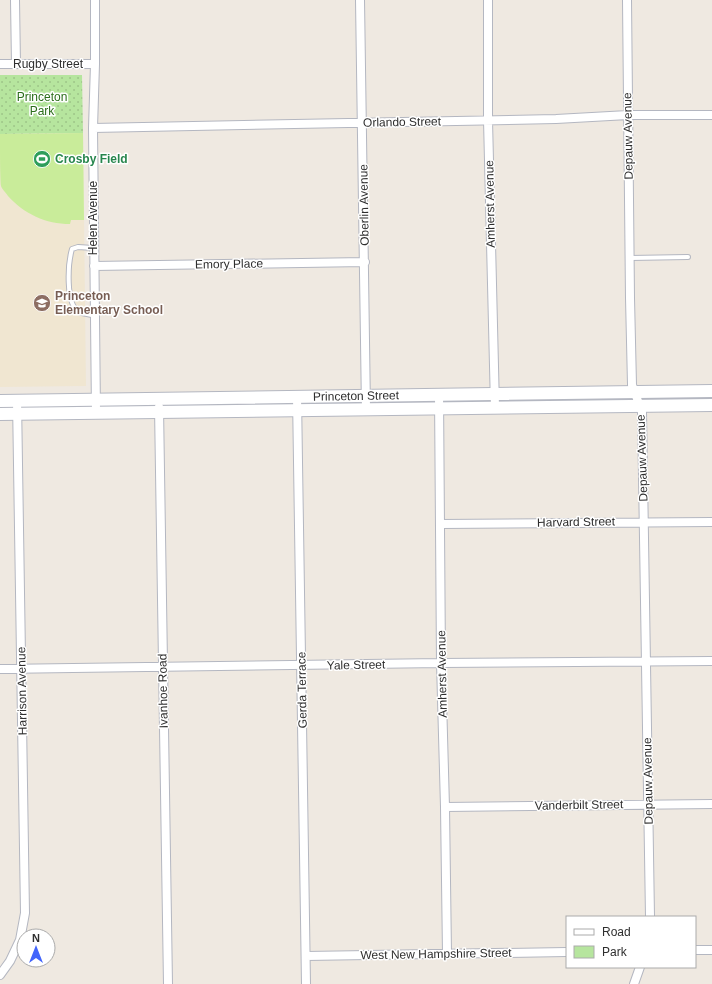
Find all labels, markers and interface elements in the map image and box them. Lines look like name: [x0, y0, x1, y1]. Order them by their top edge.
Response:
street label: Rugby Street: [13, 57, 84, 71]
park label: Princeton Park: [17, 90, 67, 118]
street label: Depauw Avenue: [620, 92, 636, 180]
street label: Orlando Street: [363, 114, 442, 130]
sports icon: Crosby Field: [32, 149, 52, 169]
place label: Crosby Field: [55, 152, 128, 166]
street label: Amherst Avenue: [482, 160, 498, 248]
street label: Oberlin Avenue: [356, 164, 372, 246]
street label: Helen Avenue: [86, 180, 100, 255]
street label: Emory Place: [195, 256, 263, 272]
place label: Princeton Elementary School: [55, 289, 163, 317]
school or university icon: Princeton Elementary School: [32, 293, 52, 313]
street label: Princeton Street: [313, 388, 400, 404]
street label: Depauw Avenue: [633, 414, 651, 502]
street label: Harvard Street: [537, 514, 616, 530]
street label: Amherst Avenue: [434, 630, 450, 718]
street label: Harrison Avenue: [14, 646, 30, 735]
street label: Gerda Terrace: [294, 651, 310, 728]
street label: Ivanhoe Road: [155, 654, 171, 728]
street label: Yale Street: [327, 657, 386, 673]
street label: Depauw Avenue: [640, 737, 656, 825]
street label: Vanderbilt Street: [535, 797, 624, 813]
legend: [566, 916, 696, 968]
text: Road: [602, 925, 631, 939]
north arrow: [16, 928, 56, 968]
text: N: [32, 932, 40, 944]
text: Park: [602, 945, 628, 959]
street label: West New Hampshire Street: [360, 946, 512, 962]

